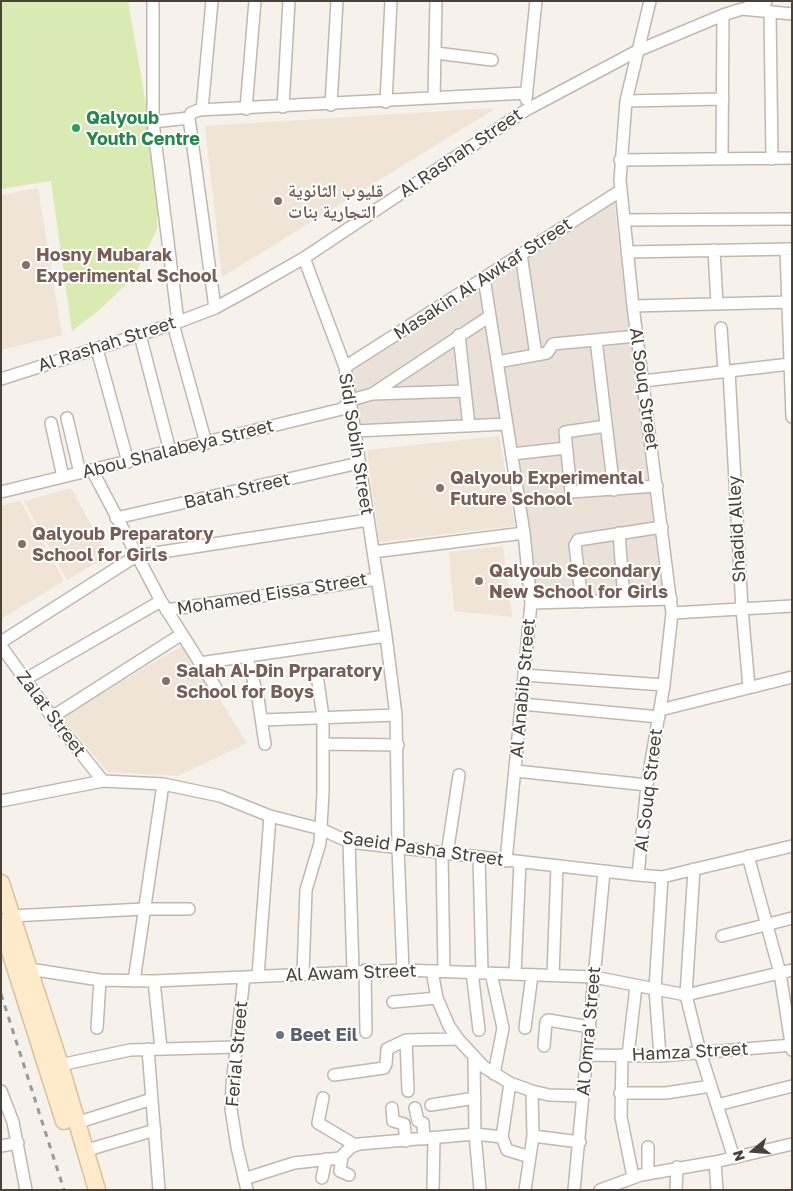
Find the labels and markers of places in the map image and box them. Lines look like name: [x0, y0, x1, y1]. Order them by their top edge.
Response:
place label: Qalyoub Youth Centre: [86, 107, 200, 150]
marker: Qalyoub Youth Centre: [70, 122, 82, 134]
place label: قليوب الثانوية التجارية بنات: [288, 180, 383, 222]
marker: قليوب الثانوية التجارية بنات: [272, 195, 284, 207]
place label: Hosny Mubarak Experimental School: [36, 244, 218, 286]
marker: Hosny Mubarak Experimental School: [20, 259, 32, 271]
place label: Qalyoub Experimental Future School: [450, 467, 644, 509]
marker: Qalyoub Experimental Future School: [434, 482, 446, 494]
place label: Qalyoub Preparatory School for Girls: [32, 523, 214, 566]
marker: Qalyoub Preparatory School for Girls: [16, 538, 28, 550]
place label: Qalyoub Secondary New School for Girls: [489, 560, 668, 602]
marker: Qalyoub Secondary New School for Girls: [473, 575, 485, 587]
place label: Salah Al-Din Prparatory School for Boys: [176, 660, 382, 702]
marker: Salah Al-Din Prparatory School for Boys: [160, 675, 172, 687]
place label: Beet Eil: [290, 1024, 358, 1046]
marker: Beet Eil: [274, 1029, 286, 1041]

